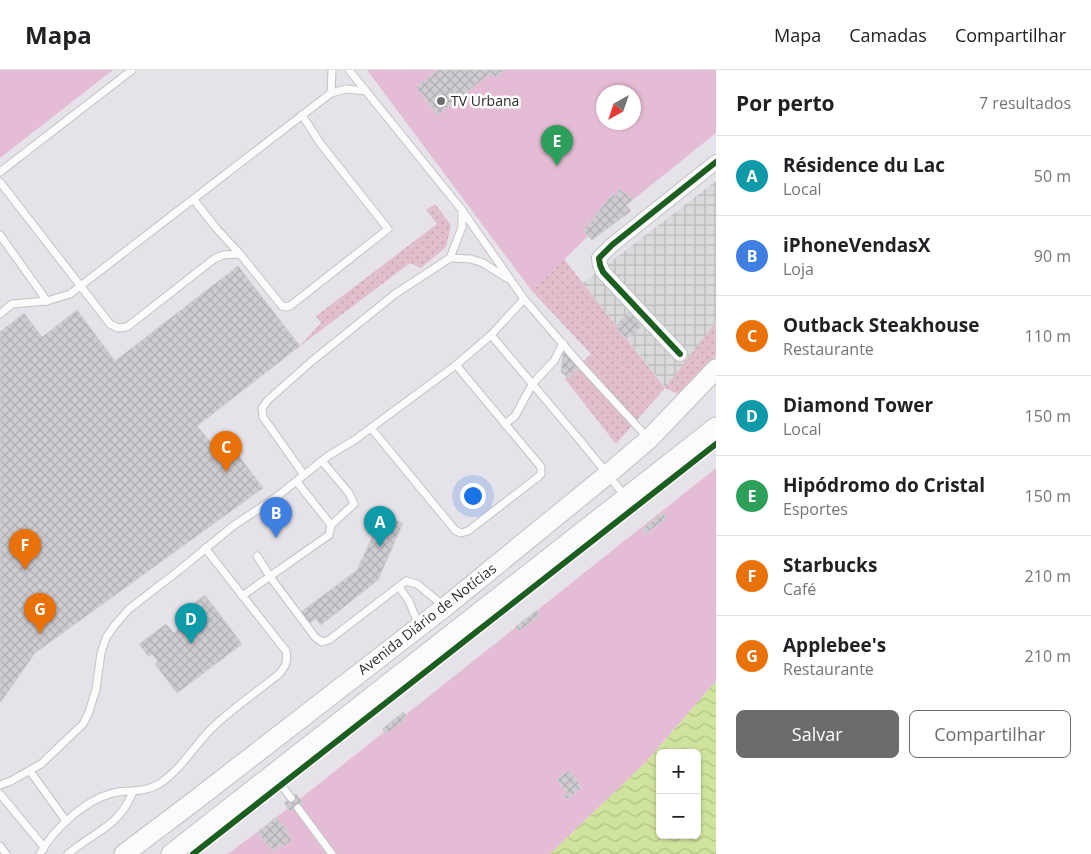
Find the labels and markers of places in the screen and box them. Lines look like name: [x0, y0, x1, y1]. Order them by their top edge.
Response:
place label: TV Urbana: [451, 91, 519, 110]
marker: TV Urbana: [435, 95, 447, 107]
pin: E: [541, 125, 573, 166]
pin: C: [210, 431, 242, 472]
pin: B: [260, 497, 292, 538]
pin: A: [364, 506, 396, 547]
pin: F: [9, 529, 41, 570]
pin: G: [24, 593, 56, 634]
pin: D: [175, 603, 207, 644]

